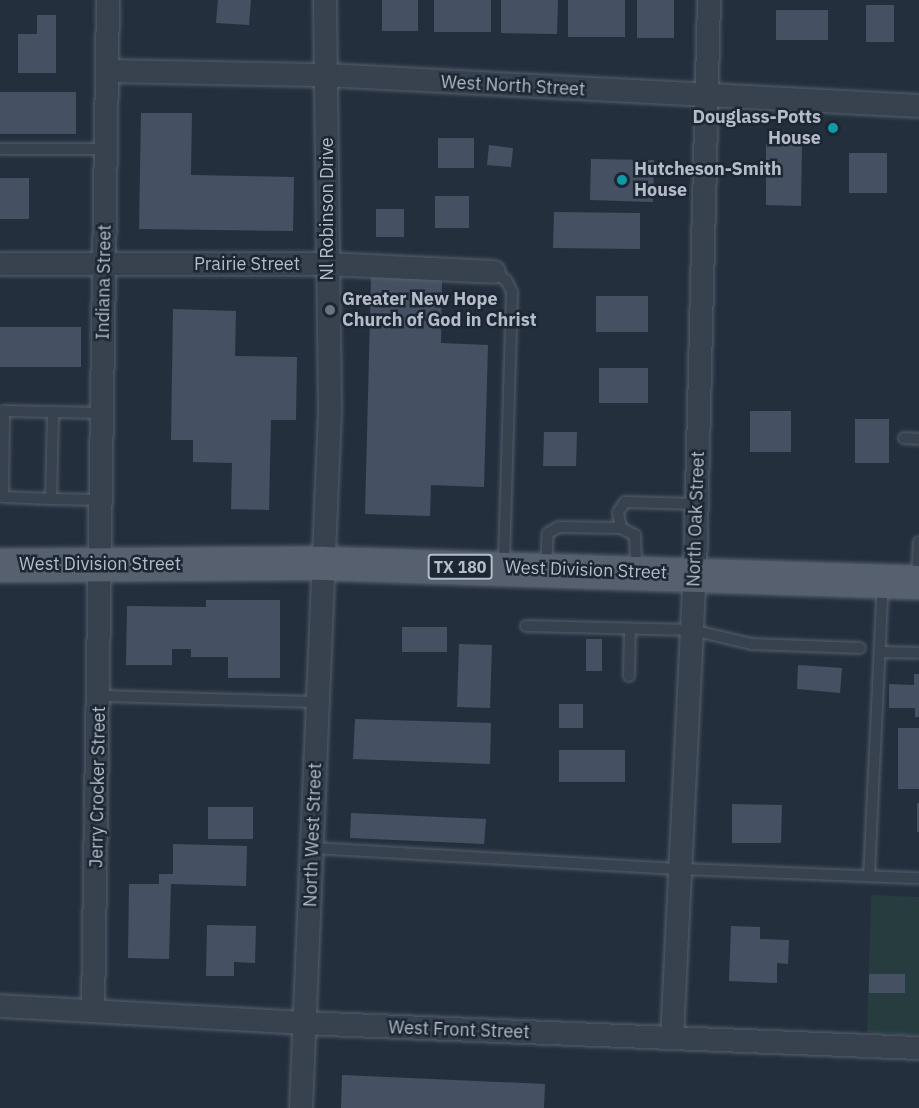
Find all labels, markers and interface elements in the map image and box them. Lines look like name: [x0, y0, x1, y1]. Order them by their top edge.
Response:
street label: West North Street: [440, 71, 586, 101]
place label: Douglass-Potts House: [692, 107, 821, 150]
marker: Douglass-Potts House: [826, 121, 840, 135]
street label: Nl Robinson Drive: [316, 137, 338, 281]
place label: Hutcheson-Smith House: [634, 159, 782, 201]
marker: Hutcheson-Smith House: [615, 173, 629, 187]
street label: Indiana Street: [92, 224, 116, 340]
street label: Prairie Street: [194, 253, 300, 275]
place label: Greater New Hope Church of God in Christ: [342, 289, 537, 332]
marker: Greater New Hope Church of God in Christ: [323, 303, 337, 317]
street label: North Oak Street: [683, 451, 709, 587]
street label: West Division Street: [19, 553, 181, 575]
road number: TX 180: [427, 554, 493, 580]
street label: West Division Street: [505, 556, 667, 584]
street label: Jerry Crocker Street: [86, 706, 110, 868]
street label: North West Street: [300, 762, 326, 908]
street label: West Front Street: [388, 1017, 530, 1043]

